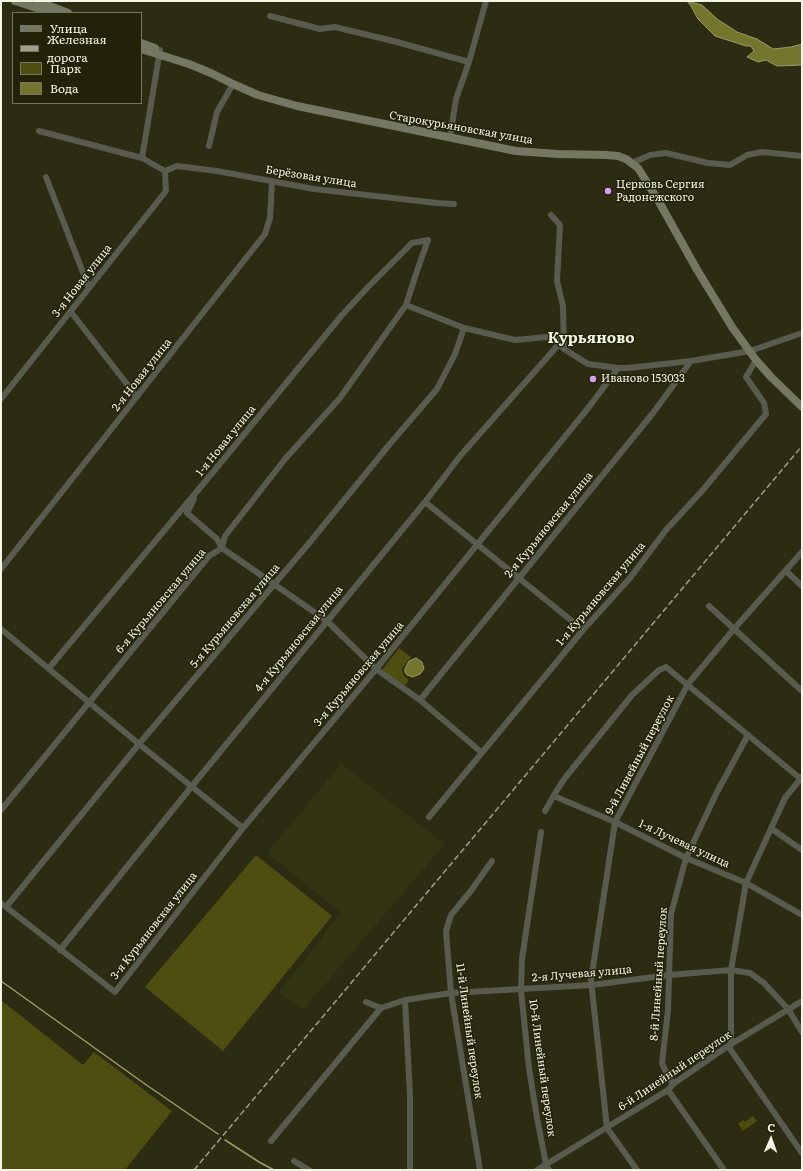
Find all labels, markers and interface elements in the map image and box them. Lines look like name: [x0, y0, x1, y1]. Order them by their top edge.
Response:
legend: [12, 12, 142, 104]
text: Улица: [50, 19, 87, 37]
text: Железная дорога: [47, 30, 107, 66]
text: Парк: [50, 59, 81, 77]
text: Вода: [50, 79, 79, 97]
street label: Старокурьяновская улица: [388, 109, 534, 147]
street label: Берёзовая улица: [264, 163, 358, 191]
place label: Церковь Сергия Радонежского: [616, 178, 705, 204]
marker: Церковь Сергия Радонежского: [603, 186, 613, 196]
street label: 3-я Новая улица: [49, 242, 115, 320]
district label: Курьяново: [548, 330, 634, 348]
street label: 2-я Новая улица: [110, 336, 174, 414]
place label: Иваново 153033: [601, 372, 685, 386]
marker: Иваново 153033: [588, 374, 598, 384]
street label: 1-я Новая улица: [193, 403, 259, 479]
street label: 2-я Курьяновская улица: [502, 469, 596, 581]
street label: 1-я Курьяновская улица: [554, 539, 648, 649]
street label: 6-я Курьяновская улица: [113, 546, 209, 656]
street label: 5-я Курьяновская улица: [187, 561, 283, 671]
street label: 4-я Курьяновская улица: [252, 583, 346, 695]
street label: 3-я Курьяновская улица: [311, 619, 407, 729]
street label: 9-й Линейный переулок: [603, 693, 677, 817]
street label: 1-я Лучевая улица: [636, 817, 732, 871]
street label: 3-я Курьяновская улица: [108, 870, 200, 982]
street label: 8-й Линейный переулок: [648, 907, 670, 1041]
street label: 11-й Линейный переулок: [453, 962, 485, 1100]
street label: 2-я Лучевая улица: [531, 963, 633, 985]
street label: 10-й Линейный переулок: [526, 998, 558, 1138]
street label: 6-й Линейный переулок: [616, 1028, 734, 1114]
north arrow: [751, 1119, 791, 1159]
text: С: [767, 1119, 776, 1135]

